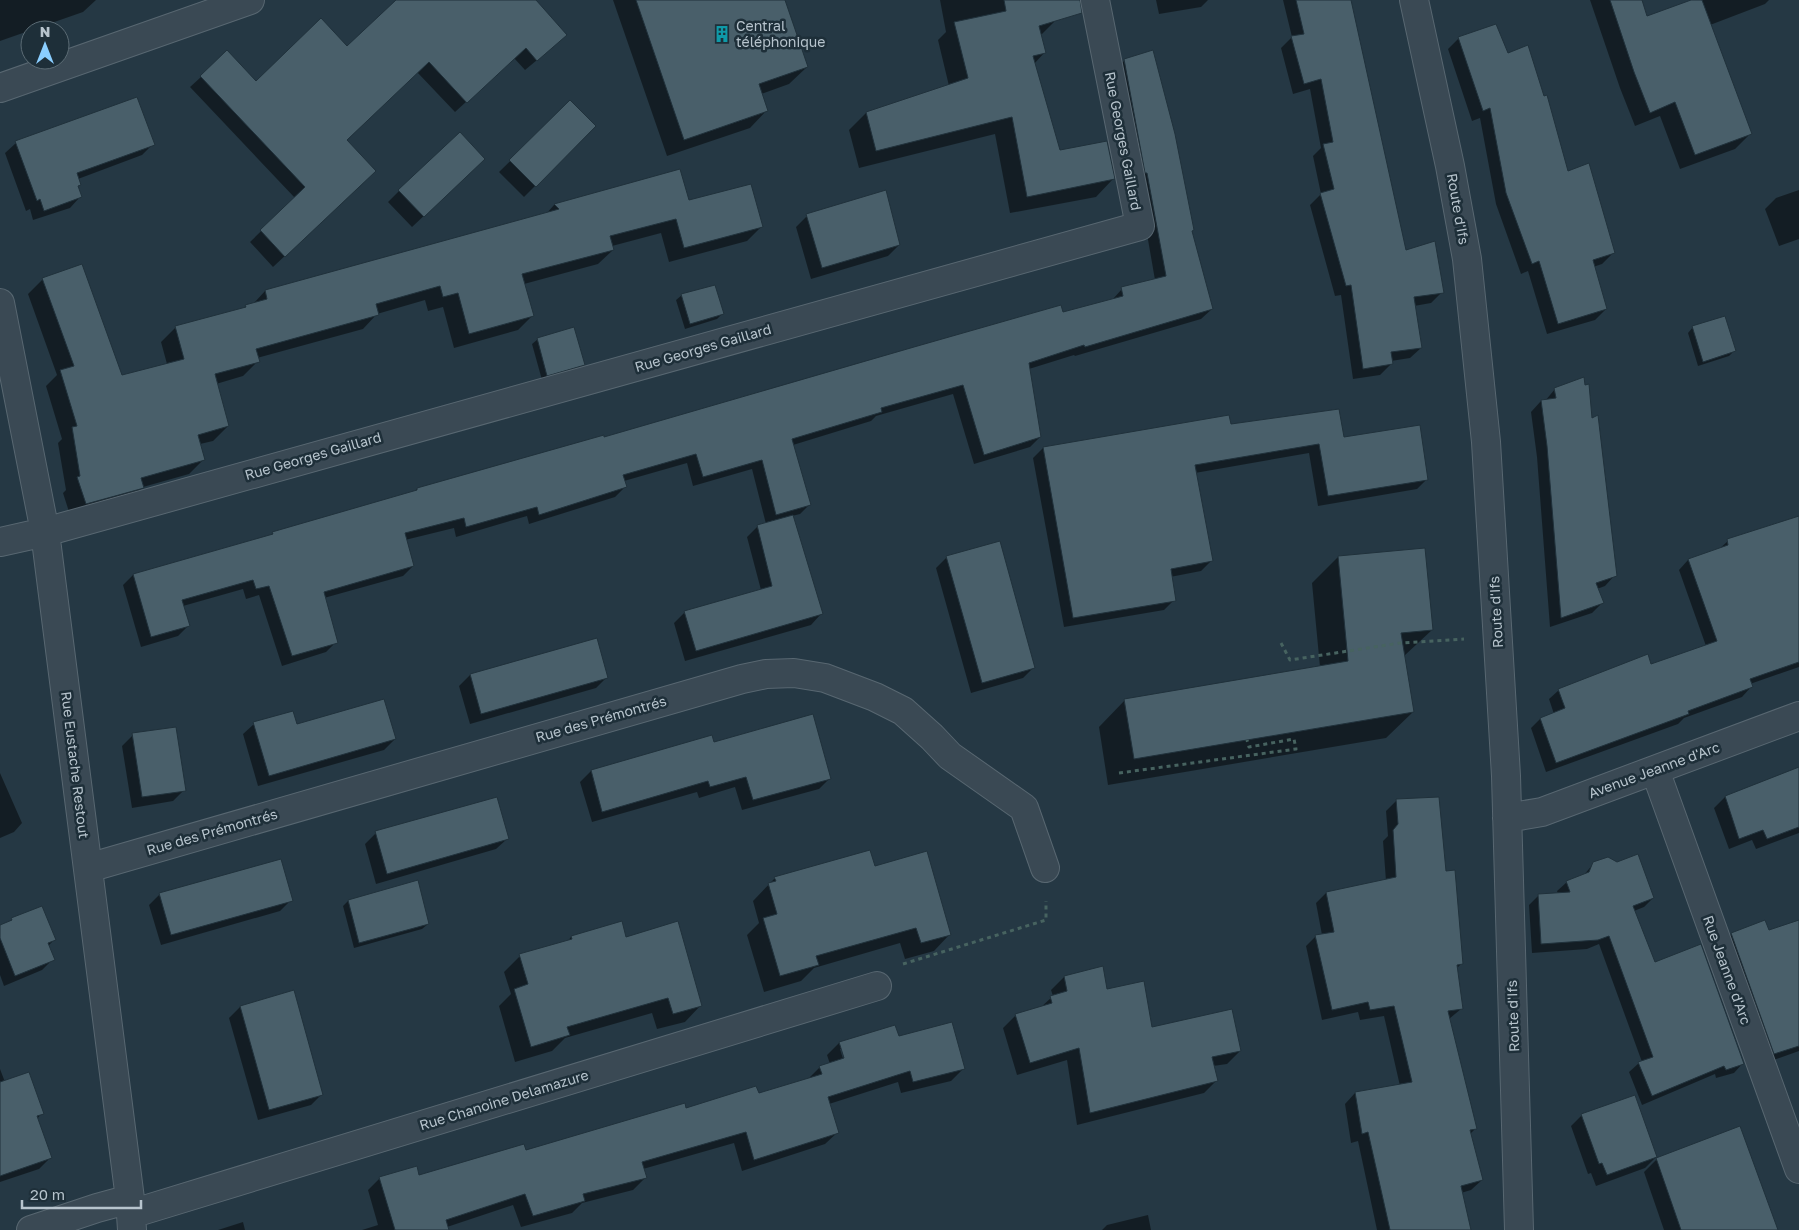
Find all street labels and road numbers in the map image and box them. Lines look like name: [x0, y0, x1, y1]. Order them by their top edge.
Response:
street label: Rue Georges Gaillard: [1102, 70, 1145, 212]
street label: Route d'Ifs: [1444, 172, 1473, 246]
street label: Rue Georges Gaillard: [633, 320, 773, 375]
street label: Rue Georges Gaillard: [243, 428, 383, 483]
street label: Route d'Ifs: [1485, 576, 1506, 648]
street label: Rue Eustache Restout: [58, 690, 93, 839]
street label: Rue des Prémontrés: [533, 692, 668, 745]
street label: Avenue Jeanne d'Arc: [1586, 738, 1722, 801]
street label: Rue des Prémontrés: [144, 805, 279, 858]
street label: Rue Jeanne d'Arc: [1700, 913, 1755, 1027]
street label: Route d'Ifs: [1503, 980, 1522, 1052]
street label: Rue Chanoine Delamazure: [417, 1066, 591, 1133]

